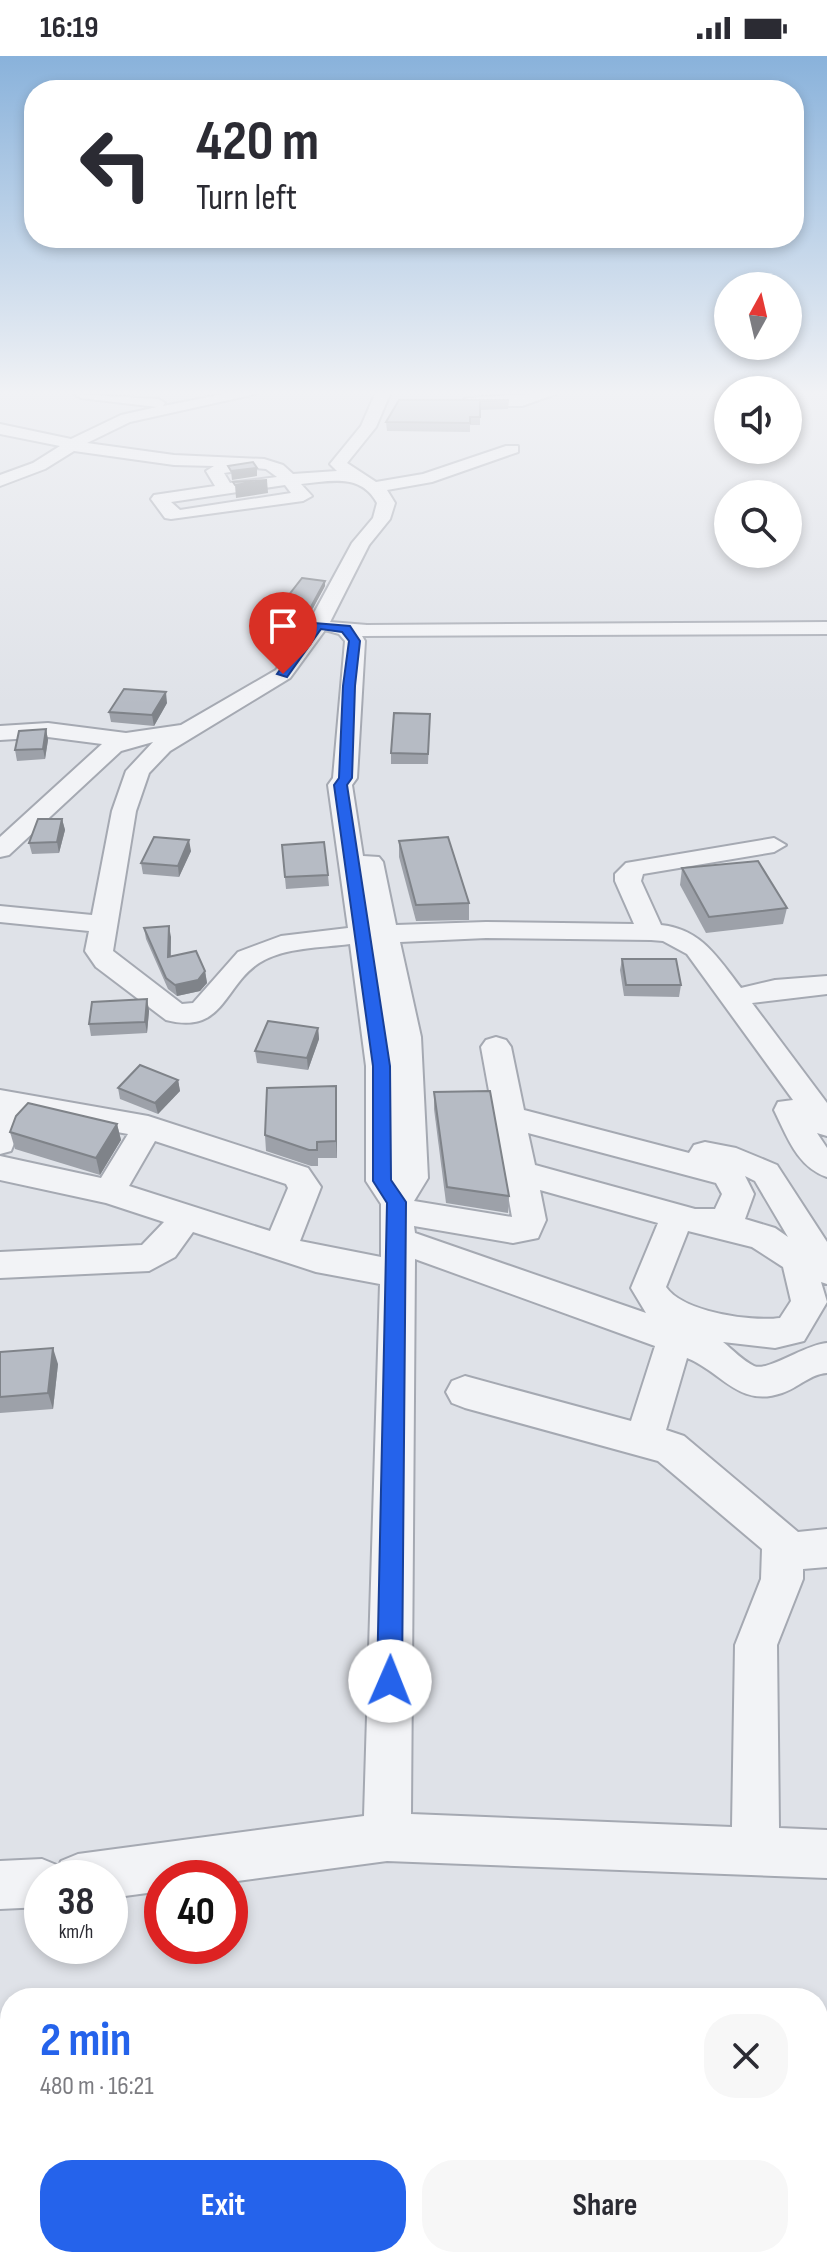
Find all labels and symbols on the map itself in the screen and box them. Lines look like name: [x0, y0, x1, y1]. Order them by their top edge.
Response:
north arrow: [714, 272, 802, 360]
pin: [249, 592, 317, 674]
position arrow: [348, 1639, 432, 1723]
speed limit sign: 40: [144, 1860, 248, 1964]

